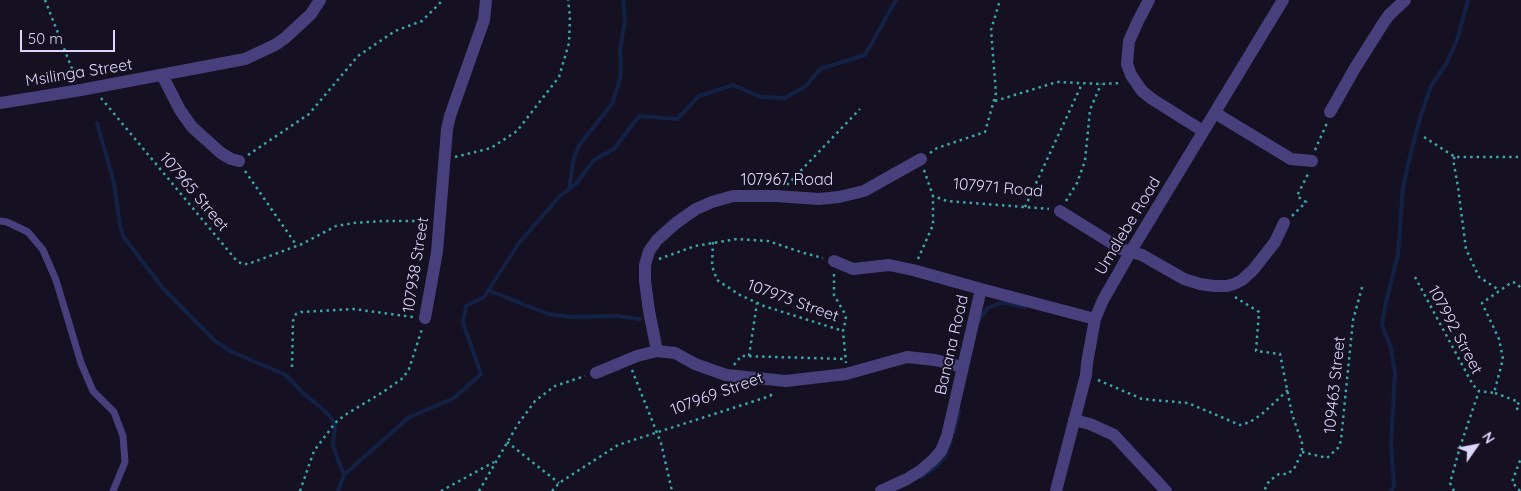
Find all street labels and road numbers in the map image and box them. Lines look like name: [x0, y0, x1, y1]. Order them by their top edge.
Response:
street label: Msilinga Street: [24, 55, 134, 91]
street label: 107965 Street: [155, 149, 233, 235]
street label: 107967 Road: [741, 170, 833, 190]
street label: Umdlebe Road: [1091, 173, 1165, 279]
street label: 107971 Road: [952, 175, 1044, 201]
street label: 107938 Street: [399, 216, 433, 314]
street label: 107973 Street: [745, 276, 841, 326]
street label: 107992 Street: [1424, 282, 1486, 378]
street label: Banana Road: [931, 293, 973, 397]
street label: 109463 Street: [1320, 335, 1350, 435]
street label: 107969 Street: [668, 368, 766, 420]

